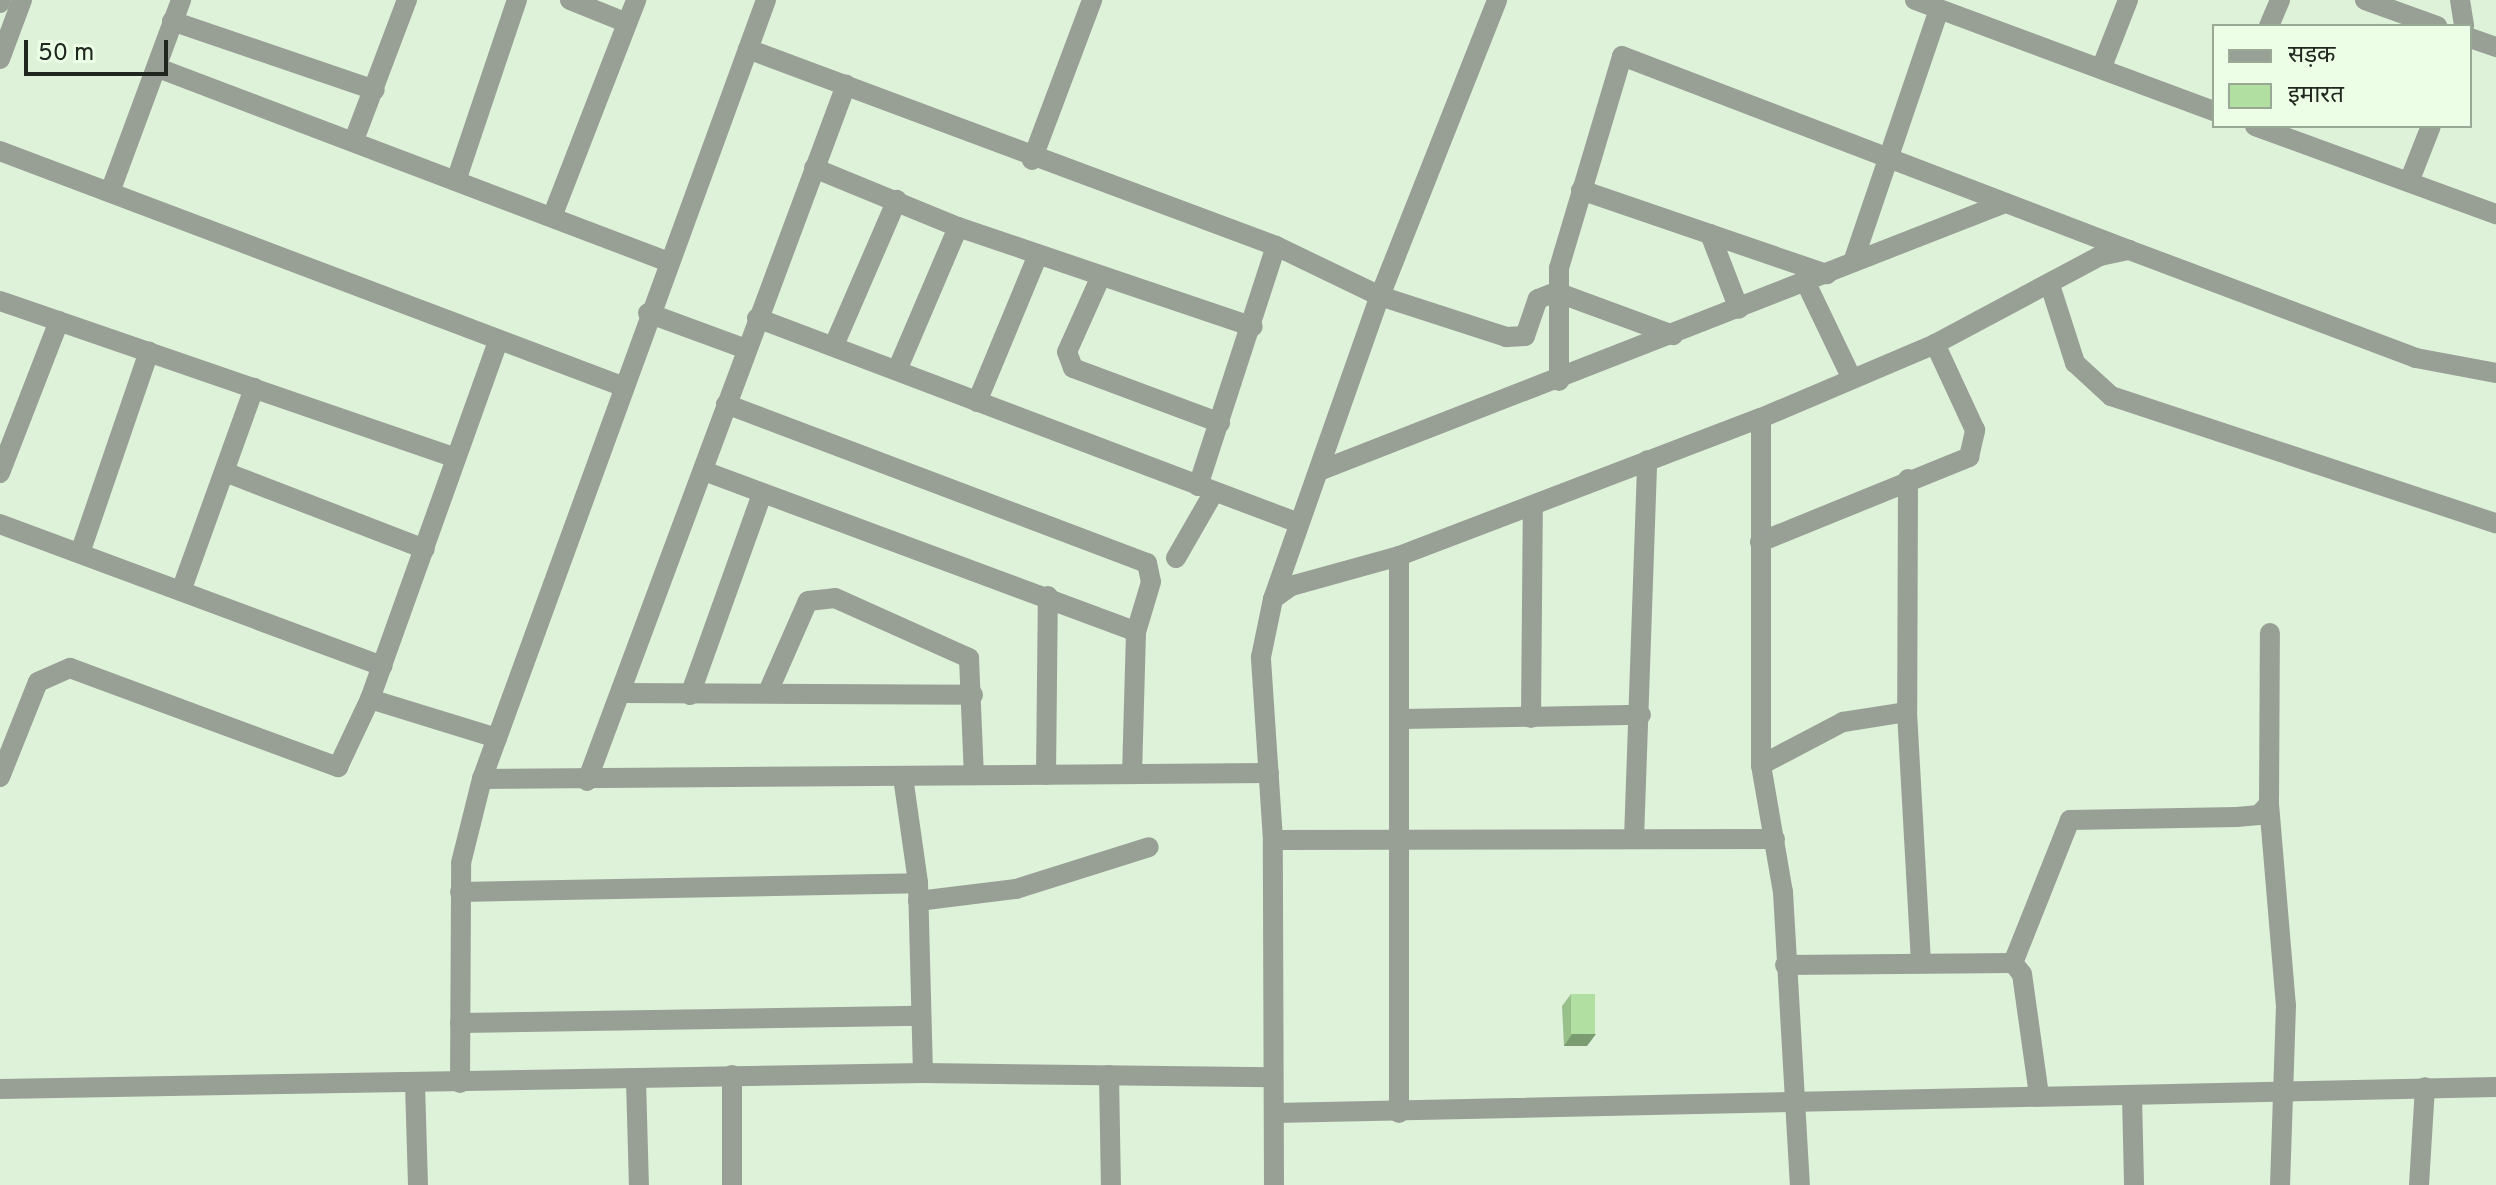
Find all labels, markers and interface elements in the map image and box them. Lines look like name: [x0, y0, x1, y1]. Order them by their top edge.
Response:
scale bar: [28, 24, 172, 74]
legend: [2212, 24, 2472, 128]
text: 50 m: [38, 39, 94, 69]
text: सड़क: [2288, 41, 2336, 71]
text: इमारत: [2288, 81, 2344, 111]

